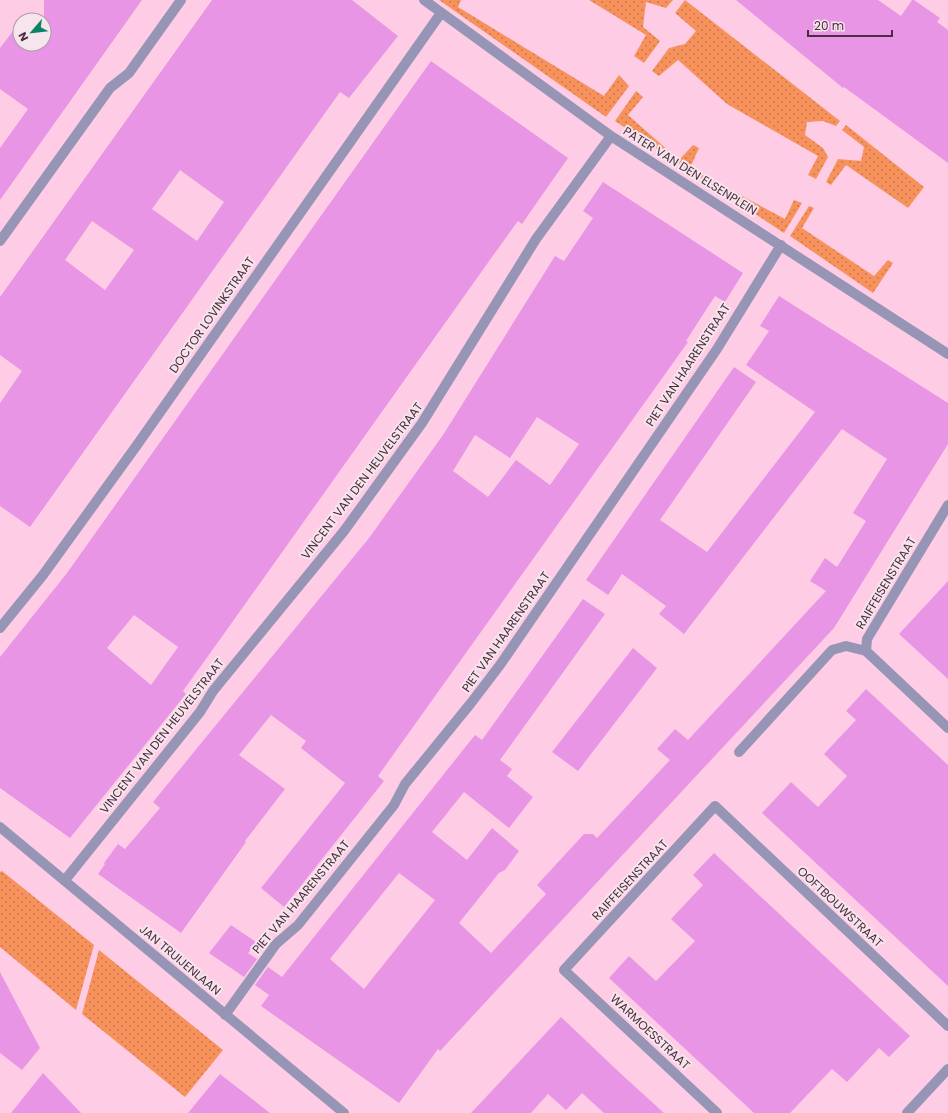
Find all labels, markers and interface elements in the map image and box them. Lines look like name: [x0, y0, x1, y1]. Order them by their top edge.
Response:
north arrow: [12, 12, 52, 52]
scale bar: [808, 12, 892, 38]
text: 20 m: [814, 17, 844, 34]
text: N: [14, 29, 32, 44]
street label: PATER VAN DEN ELSENPLEIN: [620, 122, 760, 219]
street label: DOCTOR LOVINKSTRAAT: [165, 253, 259, 376]
street label: PIET VAN HAARENSTRAAT: [641, 300, 734, 430]
street label: VINCENT VAN DEN HEUVELSTRAAT: [297, 398, 427, 563]
street label: RAIFFEISENSTRAAT: [851, 533, 920, 632]
street label: PIET VAN HAARENSTRAAT: [457, 568, 554, 695]
street label: VINCENT VAN DEN HEUVELSTRAAT: [96, 654, 228, 817]
street label: RAIFFEISENSTRAAT: [588, 835, 672, 924]
street label: PIET VAN HAARENSTRAAT: [248, 836, 354, 957]
street label: OOFTBOUWSTRAAT: [794, 862, 887, 951]
street label: JAN TRUIJENLAAN: [136, 920, 225, 999]
street label: WARMOESSTRAAT: [607, 990, 694, 1074]

